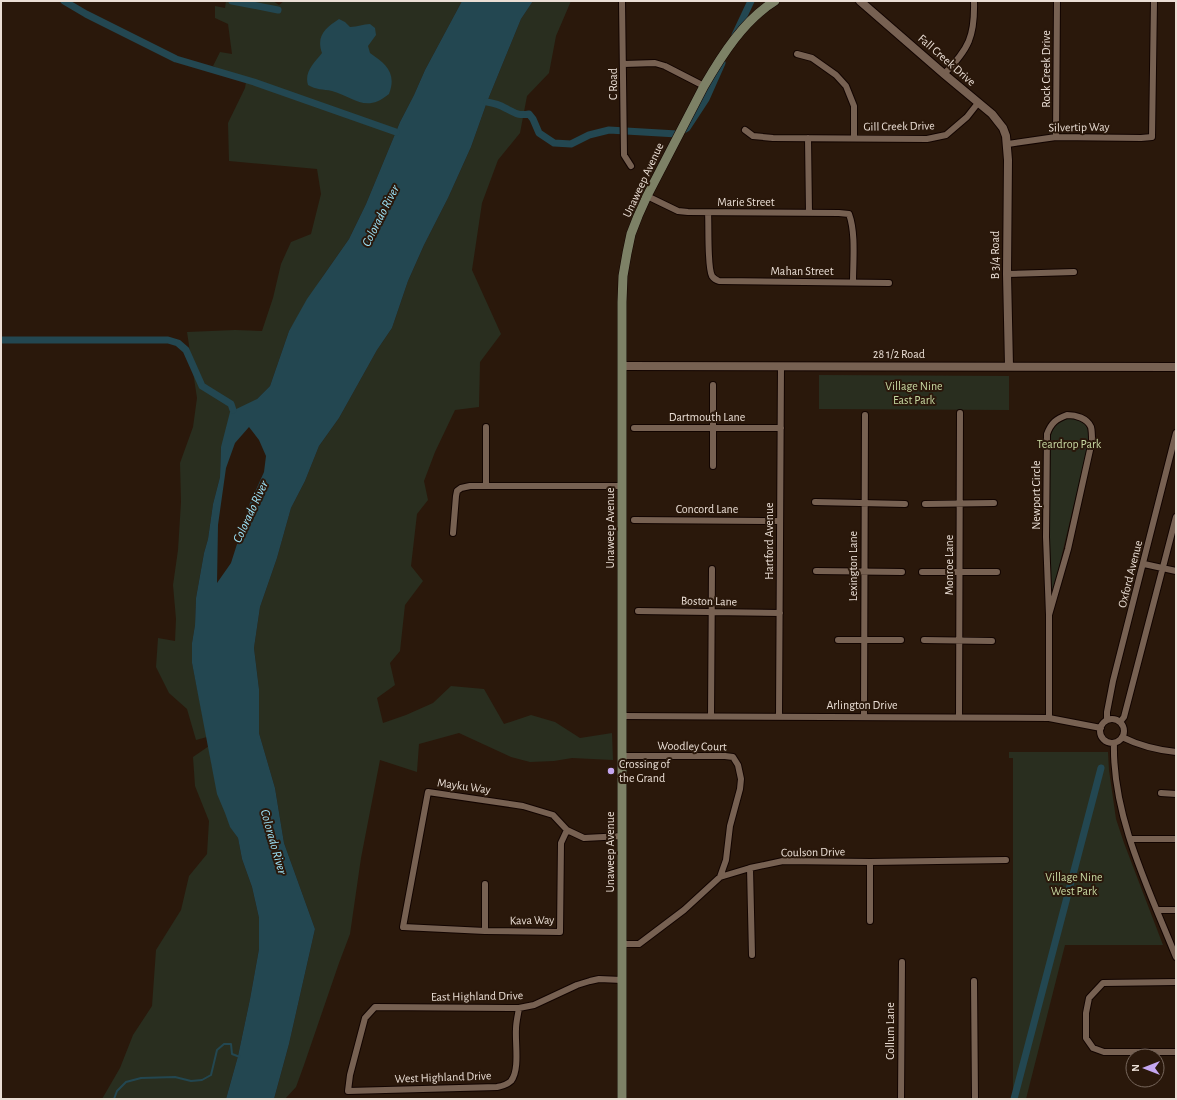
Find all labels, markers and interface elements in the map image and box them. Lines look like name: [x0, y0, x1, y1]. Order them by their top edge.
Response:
street label: Rock Creek Drive: [1040, 30, 1052, 108]
street label: Fall Creek Drive: [916, 32, 978, 88]
street label: C Road: [607, 68, 619, 100]
street label: Gill Creek Drive: [863, 119, 935, 133]
street label: Silvertip Way: [1048, 120, 1110, 135]
street label: Unaweep Avenue: [620, 141, 666, 219]
water label: Colorado River: [360, 183, 402, 249]
street label: Marie Street: [717, 196, 775, 208]
street label: B 3/4 Road: [989, 231, 1001, 279]
street label: Mahan Street: [771, 265, 834, 277]
street label: 28 1/2 Road: [873, 348, 925, 360]
park label: Village Nine East Park: [885, 380, 943, 406]
street label: Dartmouth Lane: [669, 411, 745, 423]
park label: Teardrop Park: [1037, 438, 1102, 450]
street label: Newport Circle: [1030, 460, 1042, 530]
water label: Colorado River: [231, 478, 271, 545]
street label: Unaweep Avenue: [604, 488, 616, 568]
street label: Hartford Avenue: [763, 502, 775, 580]
street label: Concord Lane: [676, 503, 738, 515]
street label: Lexington Lane: [847, 531, 859, 601]
street label: Monroe Lane: [943, 535, 955, 595]
street label: Oxford Avenue: [1116, 539, 1144, 609]
street label: Boston Lane: [681, 595, 737, 607]
street label: Arlington Drive: [826, 699, 898, 711]
street label: Woodley Court: [657, 739, 727, 754]
place label: Crossing of the Grand: [619, 758, 671, 784]
marker: Crossing of the Grand: [606, 766, 616, 776]
street label: Mayku Way: [436, 776, 492, 797]
water label: Colorado River: [258, 808, 289, 877]
street label: Unaweep Avenue: [604, 812, 616, 892]
street label: Coulson Drive: [781, 845, 845, 859]
park label: Village Nine West Park: [1045, 871, 1103, 897]
street label: Kava Way: [509, 914, 555, 927]
street label: East Highland Drive: [431, 989, 523, 1003]
street label: Collum Lane: [884, 1002, 896, 1060]
north arrow: [1125, 1048, 1165, 1088]
text: N: [1130, 1064, 1141, 1072]
street label: West Highland Drive: [394, 1069, 492, 1085]

